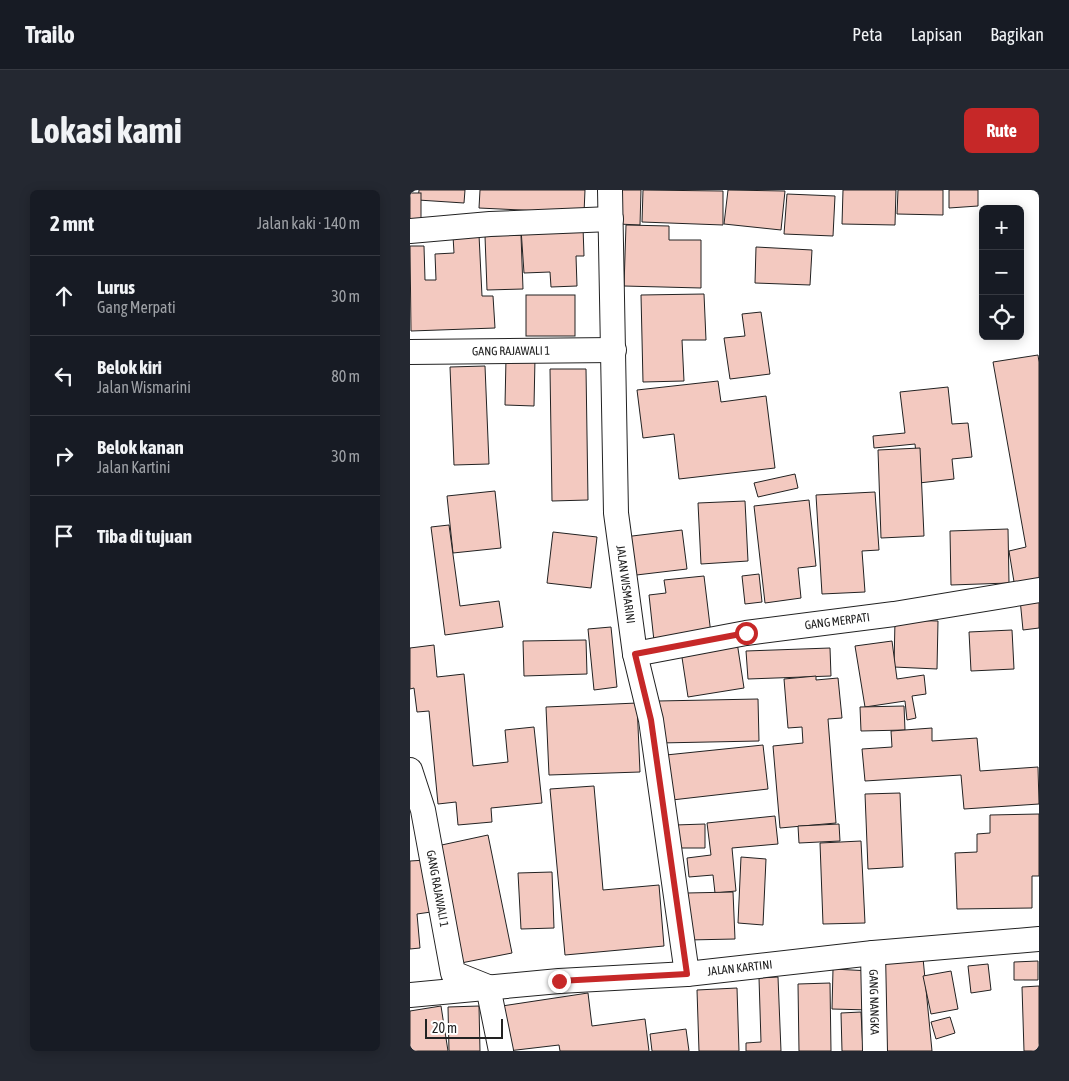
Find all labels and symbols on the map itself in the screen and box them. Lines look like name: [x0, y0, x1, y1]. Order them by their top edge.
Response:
street label: GANG RAJAWALI 1: [472, 344, 550, 358]
street label: JALAN WISMARINI: [613, 544, 638, 624]
street label: GANG MERPATI: [804, 610, 871, 632]
route start: [735, 622, 758, 645]
street label: GANG RAJAWALI 1: [424, 849, 451, 929]
street label: JALAN KARTINI: [707, 957, 773, 979]
street label: GANG NANGKA: [866, 969, 882, 1035]
route end: [548, 970, 571, 993]
scale bar: [425, 1016, 502, 1039]

